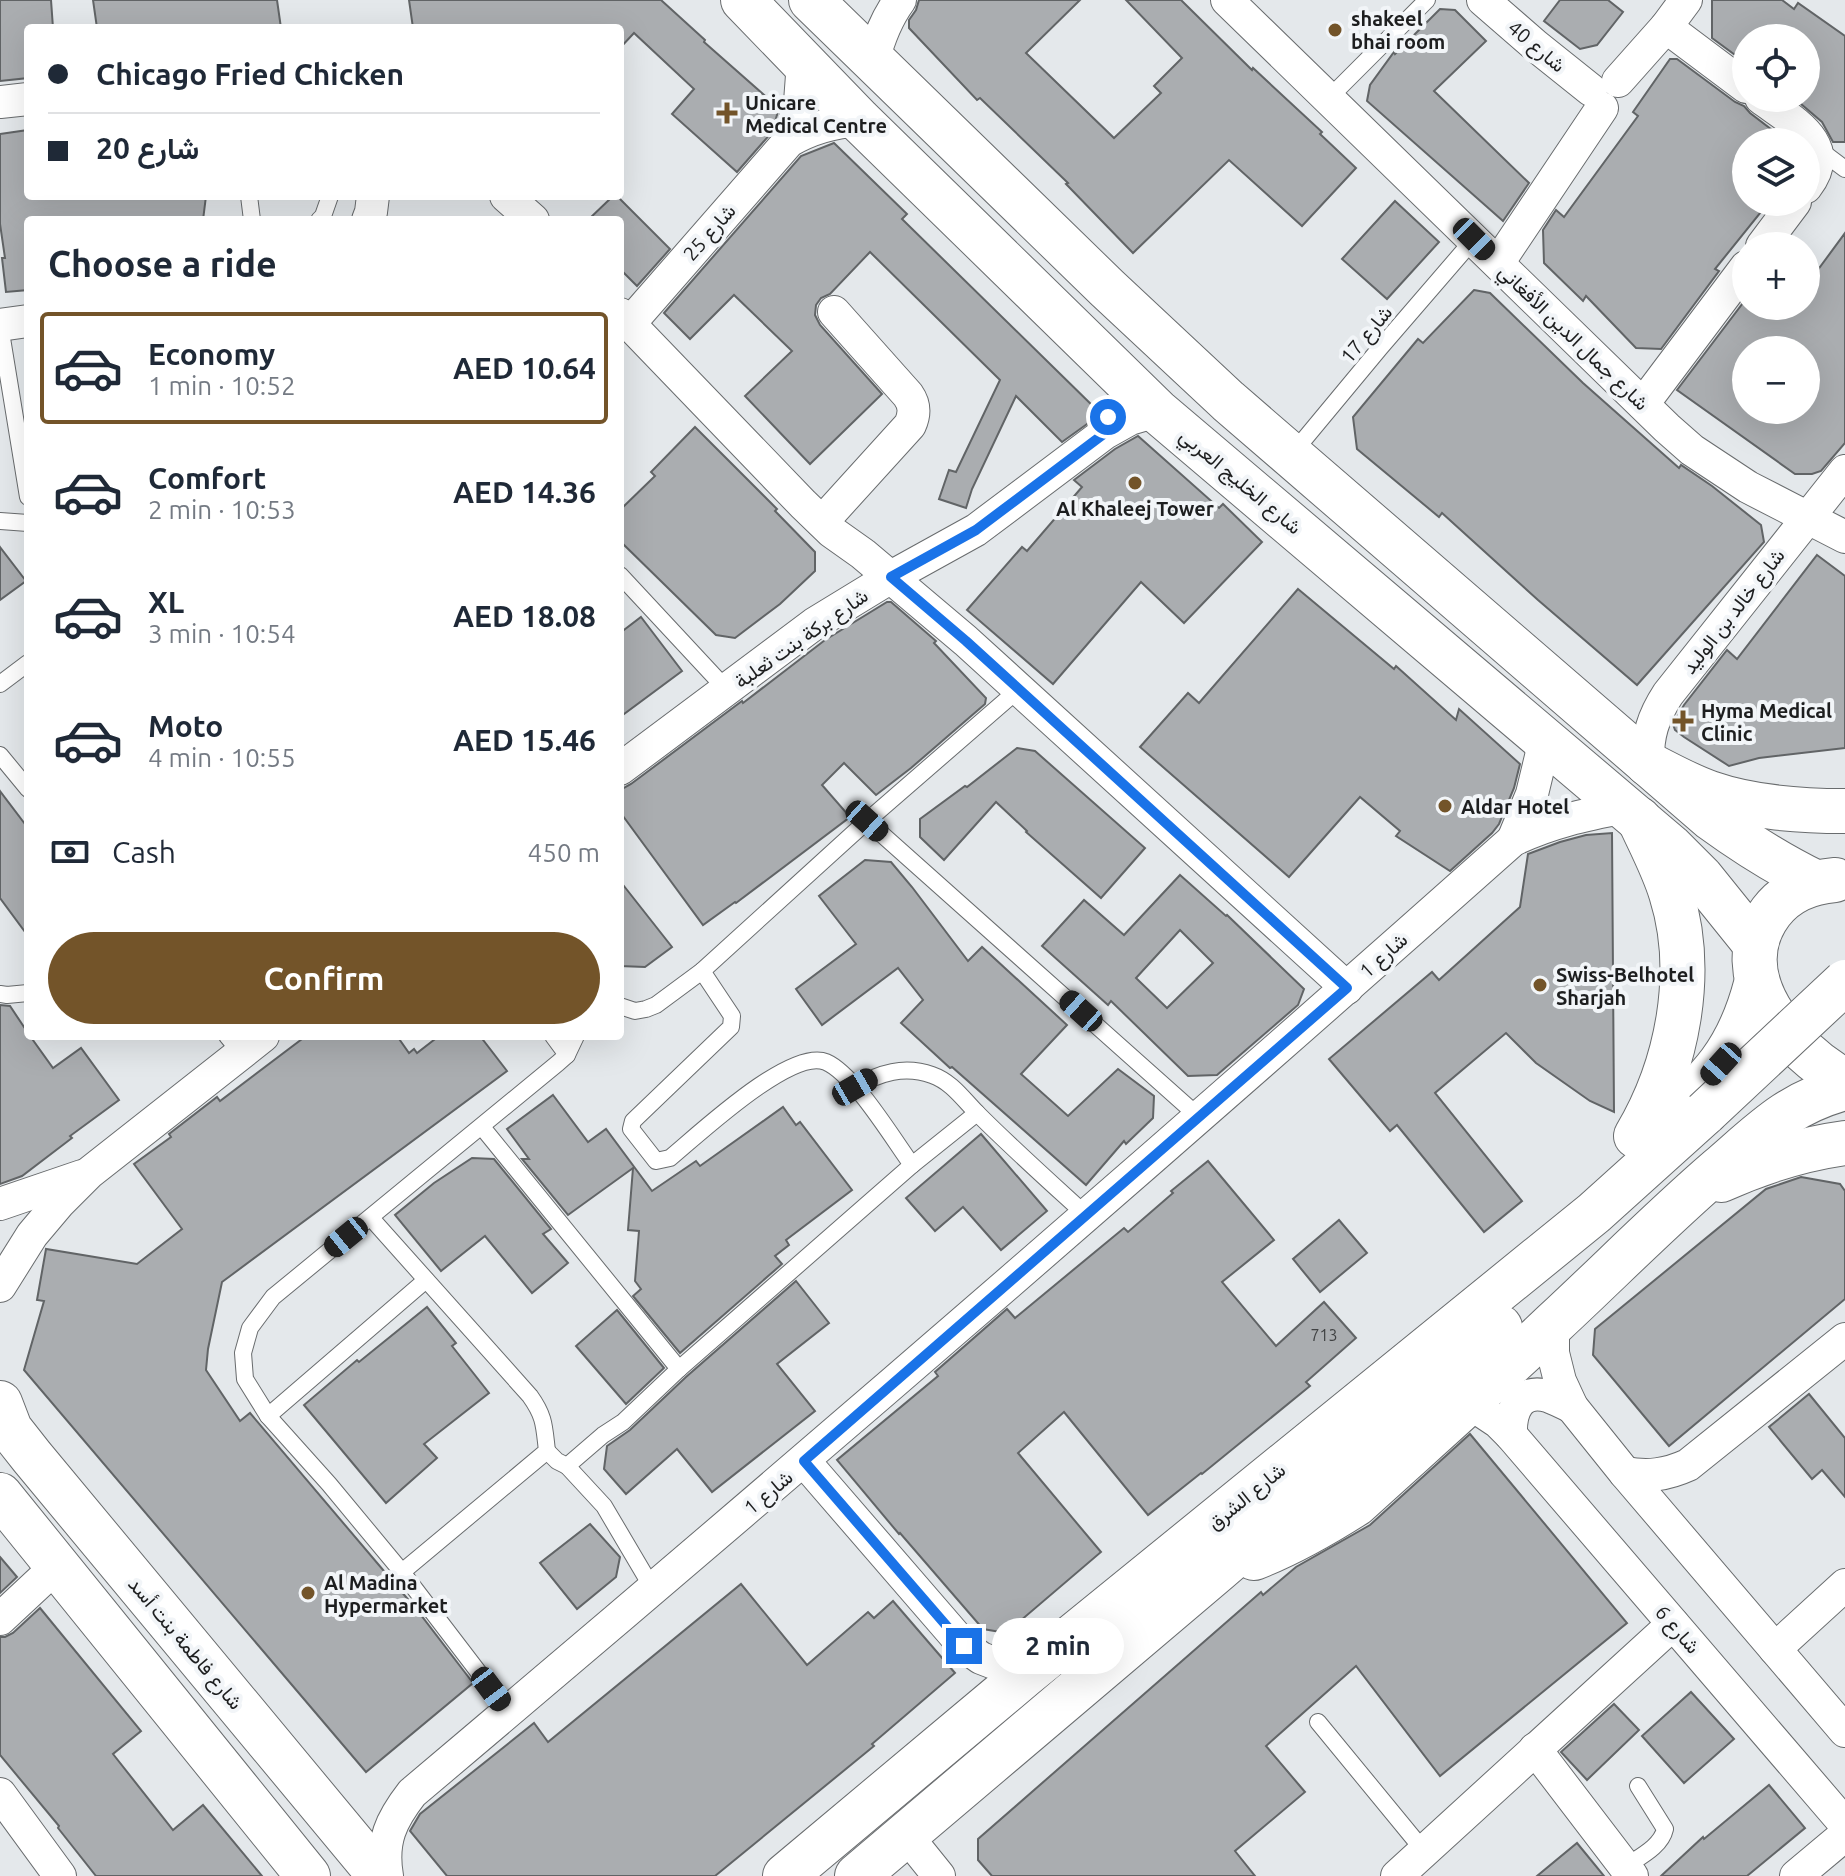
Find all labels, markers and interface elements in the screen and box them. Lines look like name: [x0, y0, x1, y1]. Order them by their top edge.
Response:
place label: shakeel bhai room: [1351, 7, 1445, 53]
street label: شارع 40: [1502, 16, 1570, 79]
marker: shakeel bhai room: [1326, 21, 1344, 39]
map controls: [1732, 24, 1820, 424]
button: locate: [1732, 24, 1820, 112]
text: Chicago Fried Chicken: [96, 57, 404, 91]
place label: Unicare Medical Centre: [745, 91, 887, 137]
marker: Unicare Medical Centre: [716, 102, 738, 124]
button: layers: [1732, 128, 1820, 216]
text: شارع 20: [96, 131, 199, 165]
street label: شارع 25: [678, 199, 742, 267]
car: [1449, 214, 1499, 264]
button: +: [1732, 232, 1820, 320]
text: Choose a ride: [48, 243, 277, 284]
street label: شارع جمال الدين الأفغاني: [1490, 259, 1654, 419]
street label: شارع 17: [1336, 301, 1399, 369]
icon: car: [52, 332, 124, 404]
button: −: [1732, 336, 1820, 424]
text: Economy: [148, 337, 275, 371]
text: AED 10.64: [453, 351, 596, 385]
text: 1 min · 10:52: [148, 371, 296, 400]
route start: [1090, 399, 1126, 435]
street label: شارع الخليج العربي: [1172, 423, 1306, 543]
icon: car: [52, 456, 124, 528]
text: Comfort: [148, 461, 266, 495]
marker: Al Khaleej Tower: [1126, 474, 1144, 492]
text: AED 14.36: [453, 475, 596, 509]
text: 2 min · 10:53: [148, 495, 296, 524]
place label: Al Khaleej Tower: [1056, 497, 1215, 520]
street label: شارع خالد بن الوليد: [1677, 544, 1791, 680]
icon: car: [52, 580, 124, 652]
street label: شارع بركة بنت ثعلبة: [730, 583, 874, 695]
text: XL: [148, 585, 184, 619]
text: AED 18.08: [453, 599, 596, 633]
text: 3 min · 10:54: [148, 619, 296, 648]
place label: Hyma Medical Clinic: [1701, 699, 1832, 745]
icon: car: [52, 704, 124, 776]
text: Moto: [148, 709, 223, 743]
marker: Hyma Medical Clinic: [1672, 710, 1694, 732]
text: AED 15.46: [453, 723, 596, 757]
text: 4 min · 10:55: [148, 743, 296, 772]
place label: Aldar Hotel: [1461, 795, 1569, 818]
car: [841, 796, 893, 846]
marker: Aldar Hotel: [1436, 797, 1454, 815]
icon: cash: [48, 830, 92, 874]
text: Cash: [112, 835, 176, 869]
text: 450 m: [528, 838, 600, 867]
street label: شارع 1: [1354, 928, 1414, 985]
button: Confirm: [48, 932, 600, 1024]
place label: Swiss-Belhotel Sharjah: [1556, 963, 1694, 1009]
marker: Swiss-Belhotel Sharjah: [1531, 976, 1549, 994]
car: [1055, 986, 1107, 1036]
car: [1696, 1038, 1746, 1090]
car: [828, 1065, 882, 1109]
car: [320, 1213, 372, 1261]
house number: 713: [1310, 1326, 1338, 1344]
street label: شارع الشرق: [1203, 1458, 1291, 1537]
street label: شارع 1: [739, 1465, 799, 1521]
place label: Al Madina Hypermarket: [324, 1571, 448, 1617]
street label: شارع فاطمة بنت أسد: [122, 1572, 248, 1716]
marker: Al Madina Hypermarket: [299, 1584, 317, 1602]
street label: شارع 6: [1649, 1600, 1705, 1660]
callout: 2 min: [992, 1618, 1124, 1674]
route end: [946, 1628, 982, 1664]
text: 2 min: [1025, 1631, 1091, 1660]
car: [467, 1663, 515, 1715]

